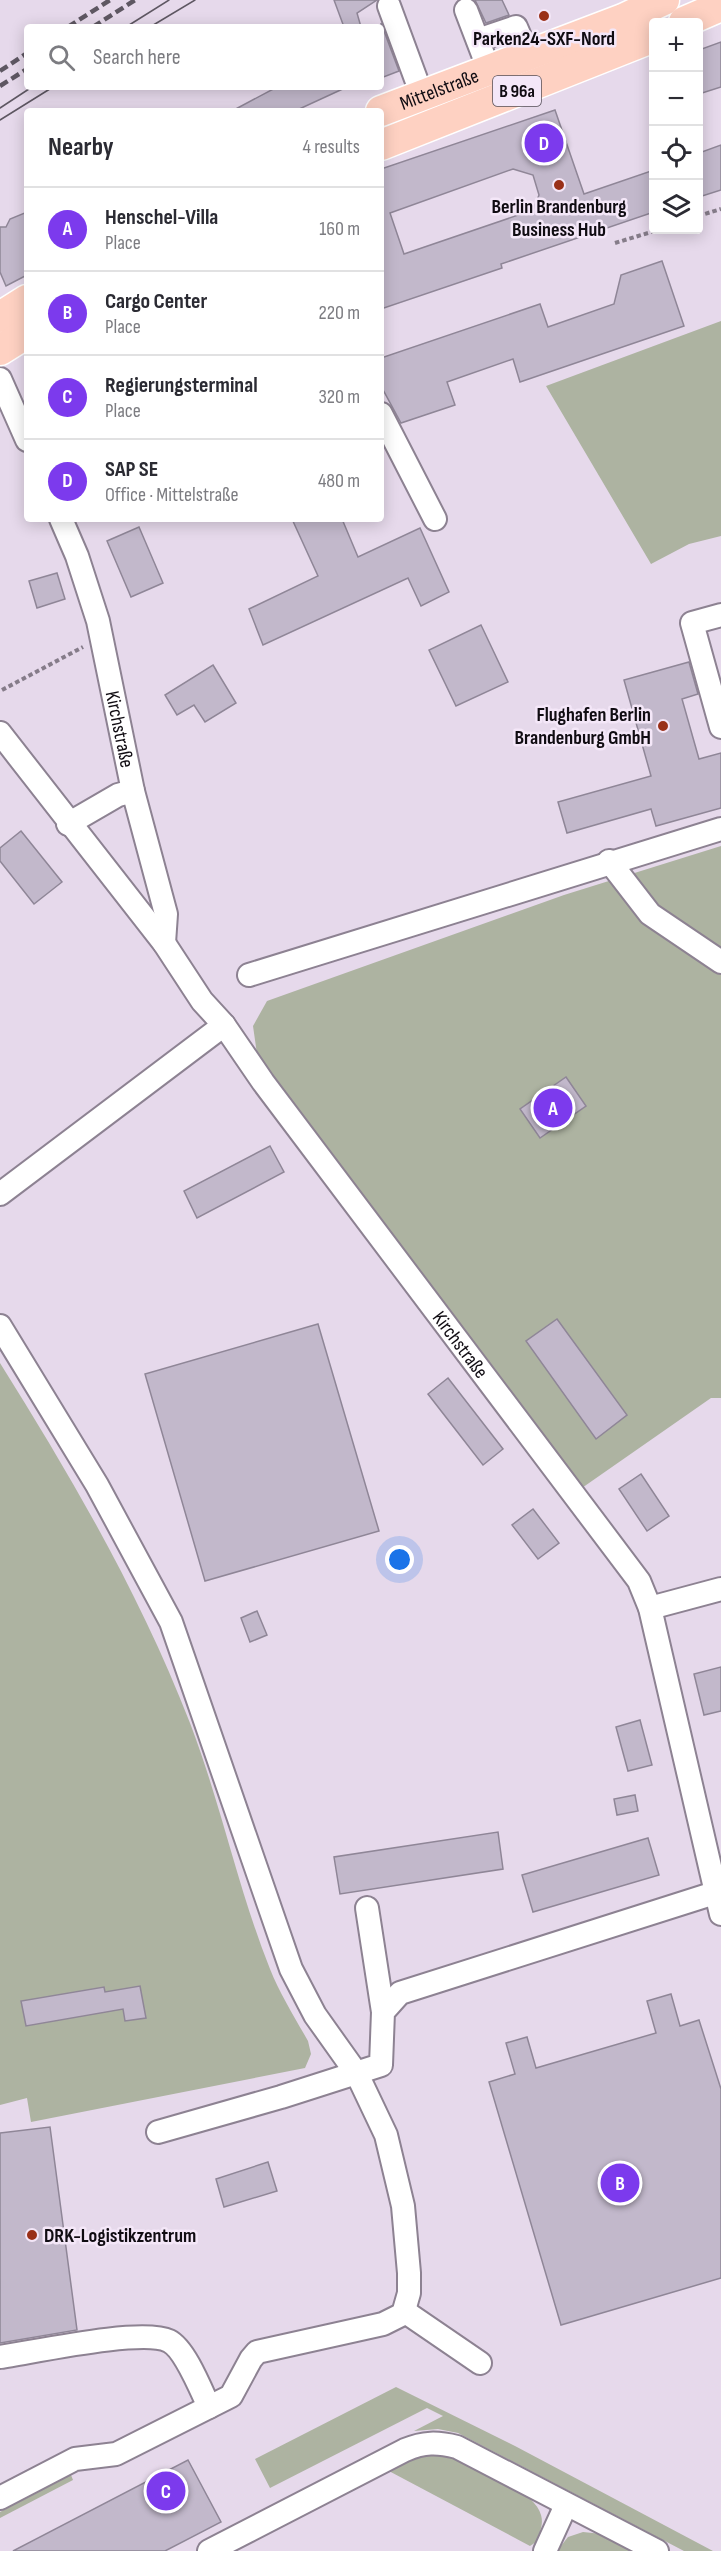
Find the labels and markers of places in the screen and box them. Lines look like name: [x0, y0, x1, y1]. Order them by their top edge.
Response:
marker: Parken24-SXF-Nord: [537, 9, 551, 23]
place label: Parken24-SXF-Nord: [473, 27, 615, 51]
pin: D: [524, 120, 564, 166]
marker: Berlin Brandenburg Business Hub: [552, 178, 566, 192]
place label: Berlin Brandenburg Business Hub: [492, 195, 627, 242]
place label: Flughafen Berlin Brandenburg GmbH: [514, 703, 651, 750]
marker: Flughafen Berlin Brandenburg GmbH: [656, 719, 670, 733]
pin: A: [534, 1086, 572, 1130]
pin: B: [600, 2160, 640, 2206]
place label: DRK-Logistikzentrum: [44, 2224, 196, 2248]
marker: DRK-Logistikzentrum: [25, 2228, 39, 2242]
pin: C: [146, 2468, 186, 2514]

